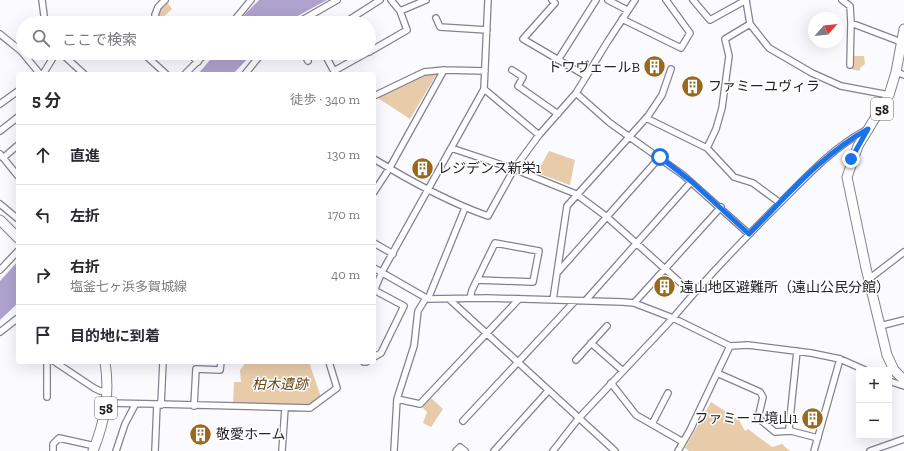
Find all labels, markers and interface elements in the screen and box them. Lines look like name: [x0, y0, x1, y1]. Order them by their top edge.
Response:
north arrow: [808, 12, 844, 48]
search box: [16, 16, 376, 60]
icon: search: [30, 27, 52, 49]
text: ここで検索: [62, 31, 137, 49]
building icon: トワヴェールB: [642, 54, 668, 80]
place label: トワヴェールB: [548, 59, 640, 76]
building icon: ファミーユヴィラ: [679, 73, 705, 99]
place label: ファミーユヴィラ: [708, 78, 820, 95]
text: 5 分: [32, 90, 61, 110]
text: 徒歩 · 340 m: [290, 92, 360, 107]
road number: 58: [871, 98, 893, 120]
icon: ahead: [32, 144, 54, 166]
text: 直進: [70, 147, 100, 165]
text: 130 m: [327, 147, 360, 162]
route start: [651, 148, 669, 166]
route end: [842, 150, 860, 168]
building icon: レジデンス新栄1: [409, 155, 435, 181]
place label: レジデンス新栄1: [438, 160, 542, 177]
icon: left: [32, 204, 54, 226]
text: 左折: [70, 207, 100, 225]
text: 170 m: [327, 207, 360, 222]
text: 右折: [70, 258, 100, 276]
icon: right: [32, 264, 54, 286]
text: 40 m: [331, 267, 360, 282]
building icon: 遠山地区避難所（遠山公民分館）: [652, 274, 678, 300]
text: 塩釜七ヶ浜多賀城線: [70, 279, 187, 294]
place label: 遠山地区避難所（遠山公民分館）: [680, 279, 890, 296]
icon: arrive: [32, 324, 54, 346]
text: 目的地に到着: [70, 327, 160, 345]
map controls: [856, 367, 892, 439]
button: +: [856, 367, 892, 403]
park label: 柏木遺跡: [252, 376, 310, 393]
road number: 58: [95, 397, 117, 419]
button: −: [856, 403, 892, 439]
building icon: ファミーユ境山1: [800, 405, 826, 431]
place label: ファミーユ境山1: [695, 410, 799, 427]
building icon: 敬愛ホーム: [188, 421, 214, 447]
place label: 敬愛ホーム: [216, 426, 286, 443]

